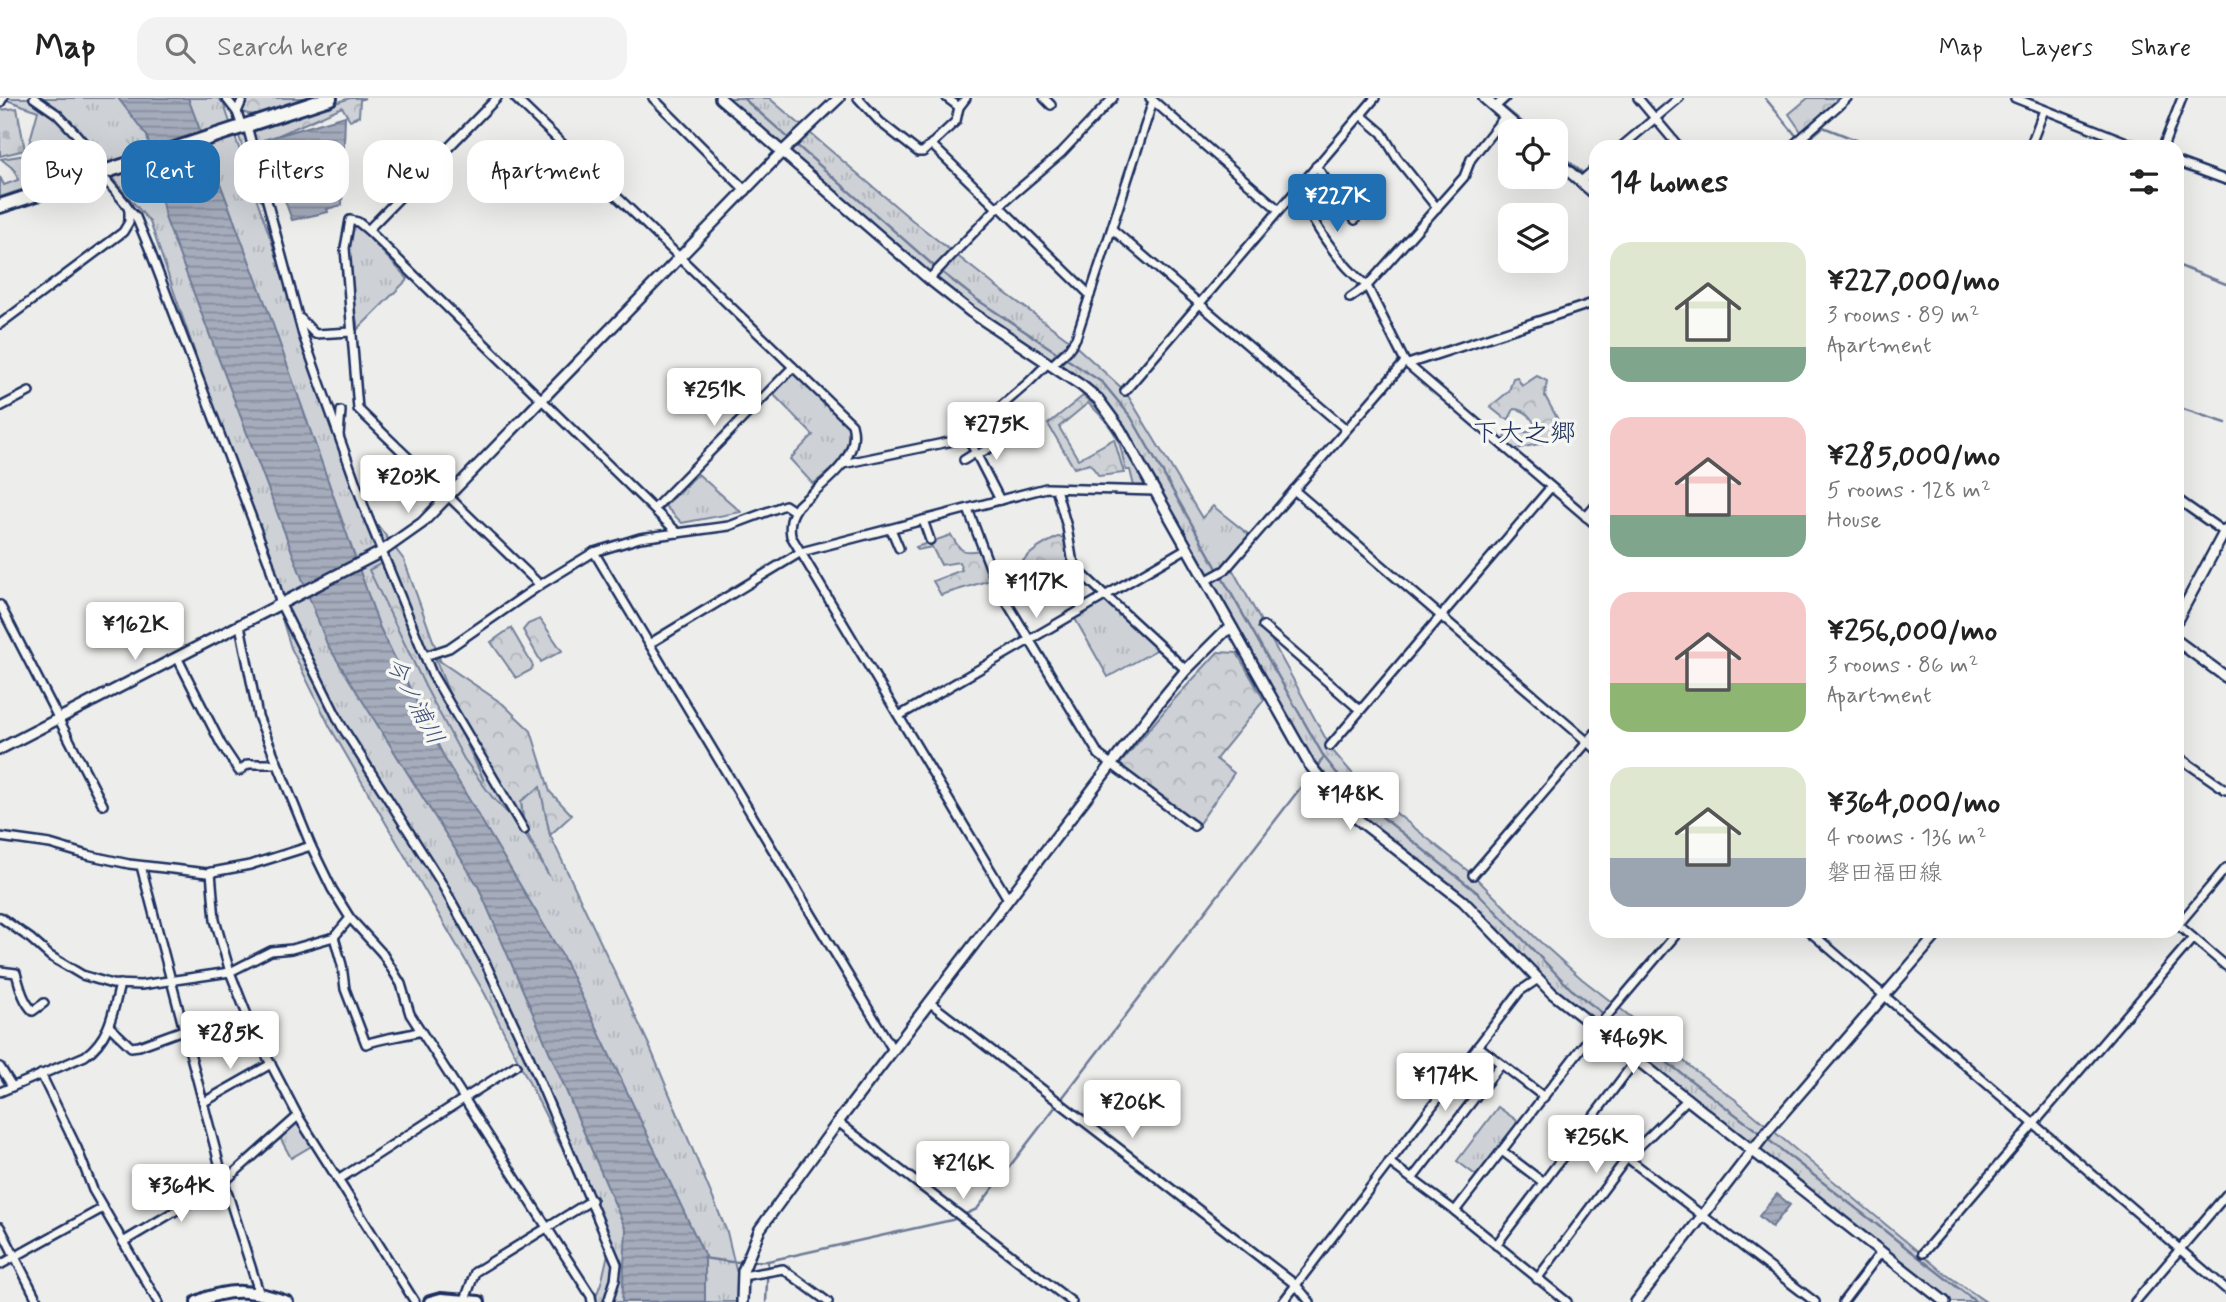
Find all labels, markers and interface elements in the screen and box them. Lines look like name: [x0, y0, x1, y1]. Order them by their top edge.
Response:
search box: [137, 17, 627, 80]
text: Map: [35, 26, 95, 70]
icon: search: [161, 29, 199, 67]
text: Search here: [217, 31, 348, 65]
text: Map: [1939, 33, 1983, 64]
text: Layers: [2021, 33, 2093, 64]
text: Share: [2131, 33, 2191, 64]
map controls: [1498, 119, 1568, 273]
button: locate: [1498, 119, 1568, 189]
chip: Buy: [21, 140, 107, 203]
chip: Rent: [121, 140, 220, 203]
chip: Filters: [234, 140, 349, 203]
chip: New: [363, 140, 453, 203]
chip: Apartment: [467, 140, 624, 203]
text: 14 homes: [1610, 163, 1728, 202]
icon: filters: [2125, 163, 2163, 201]
pin: ¥227K: [1288, 174, 1386, 234]
text: ¥227K: [1304, 182, 1370, 212]
button: layers: [1498, 203, 1568, 273]
text: ¥227,000/mo: [1827, 262, 2000, 301]
icon: home: [1666, 270, 1750, 354]
text: 3 rooms · 89 m²: [1827, 301, 1979, 331]
text: Apartment: [1827, 331, 1932, 361]
pin: ¥251K: [665, 368, 763, 428]
text: ¥251K: [683, 376, 745, 406]
pin: ¥275K: [947, 402, 1045, 462]
text: ¥275K: [963, 410, 1029, 440]
district label: 下大之郷: [1472, 417, 1576, 451]
text: ¥285,000/mo: [1827, 437, 2000, 476]
icon: home: [1666, 445, 1750, 529]
pin: ¥203K: [359, 456, 457, 515]
text: ¥203K: [376, 463, 440, 493]
text: 5 rooms · 128 m²: [1827, 476, 1991, 506]
text: House: [1827, 506, 1881, 536]
pin: ¥117K: [987, 560, 1085, 620]
text: ¥117K: [1005, 568, 1067, 598]
pin: ¥162K: [86, 602, 184, 662]
text: ¥162K: [102, 610, 168, 640]
text: ¥256,000/mo: [1827, 612, 1997, 651]
icon: home: [1666, 620, 1750, 704]
water label: 今ノ浦川: [378, 651, 450, 751]
text: 3 rooms · 86 m²: [1827, 651, 1978, 681]
text: Apartment: [1827, 681, 1932, 711]
pin: ¥148K: [1301, 772, 1399, 832]
text: ¥148K: [1317, 780, 1383, 810]
text: ¥364,000/mo: [1827, 784, 2000, 823]
icon: home: [1666, 795, 1750, 879]
text: 4 rooms · 136 m²: [1827, 823, 1987, 853]
text: 磐田福田線: [1827, 859, 1942, 889]
pin: ¥285K: [181, 1012, 279, 1071]
pin: ¥469K: [1584, 1016, 1682, 1076]
text: ¥285K: [197, 1019, 263, 1049]
text: ¥469K: [1599, 1024, 1667, 1054]
pin: ¥174K: [1396, 1054, 1494, 1113]
text: ¥174K: [1413, 1061, 1477, 1091]
pin: ¥206K: [1083, 1080, 1181, 1140]
text: ¥206K: [1100, 1088, 1164, 1118]
pin: ¥256K: [1547, 1116, 1645, 1175]
text: ¥256K: [1564, 1123, 1628, 1153]
pin: ¥216K: [914, 1142, 1012, 1201]
text: ¥216K: [932, 1149, 994, 1179]
pin: ¥364K: [132, 1164, 230, 1224]
text: ¥364K: [148, 1172, 214, 1202]

